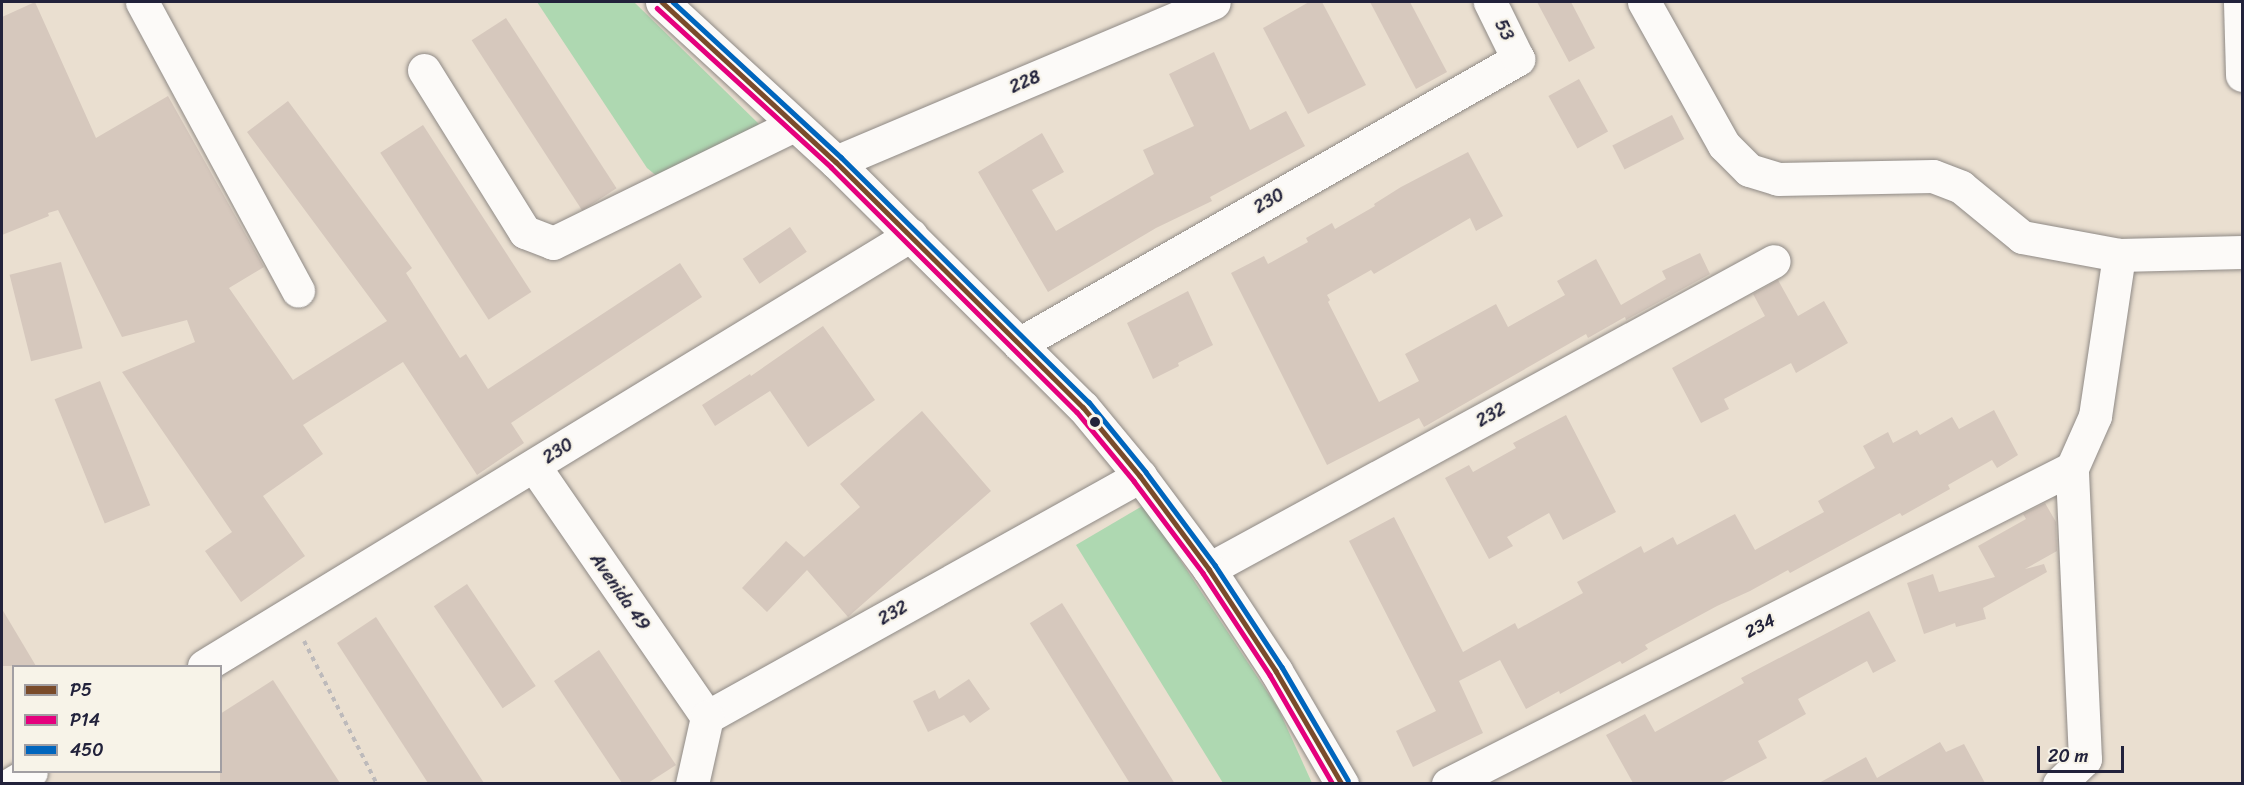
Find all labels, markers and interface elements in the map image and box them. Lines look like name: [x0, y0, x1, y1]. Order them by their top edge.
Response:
street label: 53: [1490, 16, 1518, 44]
street label: 228: [1006, 66, 1044, 98]
street label: 230: [1250, 184, 1288, 218]
street label: 232: [1472, 398, 1510, 432]
unlabelled marker: [1089, 416, 1101, 428]
street label: 230: [539, 433, 577, 469]
street label: Avenida 49: [585, 549, 655, 635]
street label: 232: [874, 596, 912, 630]
street label: 234: [1741, 609, 1779, 643]
legend: [12, 665, 222, 773]
text: P5: [70, 674, 92, 706]
text: P14: [70, 704, 100, 736]
text: 450: [70, 734, 104, 766]
scale bar: [2040, 734, 2127, 772]
text: 20 m: [2048, 740, 2088, 772]

